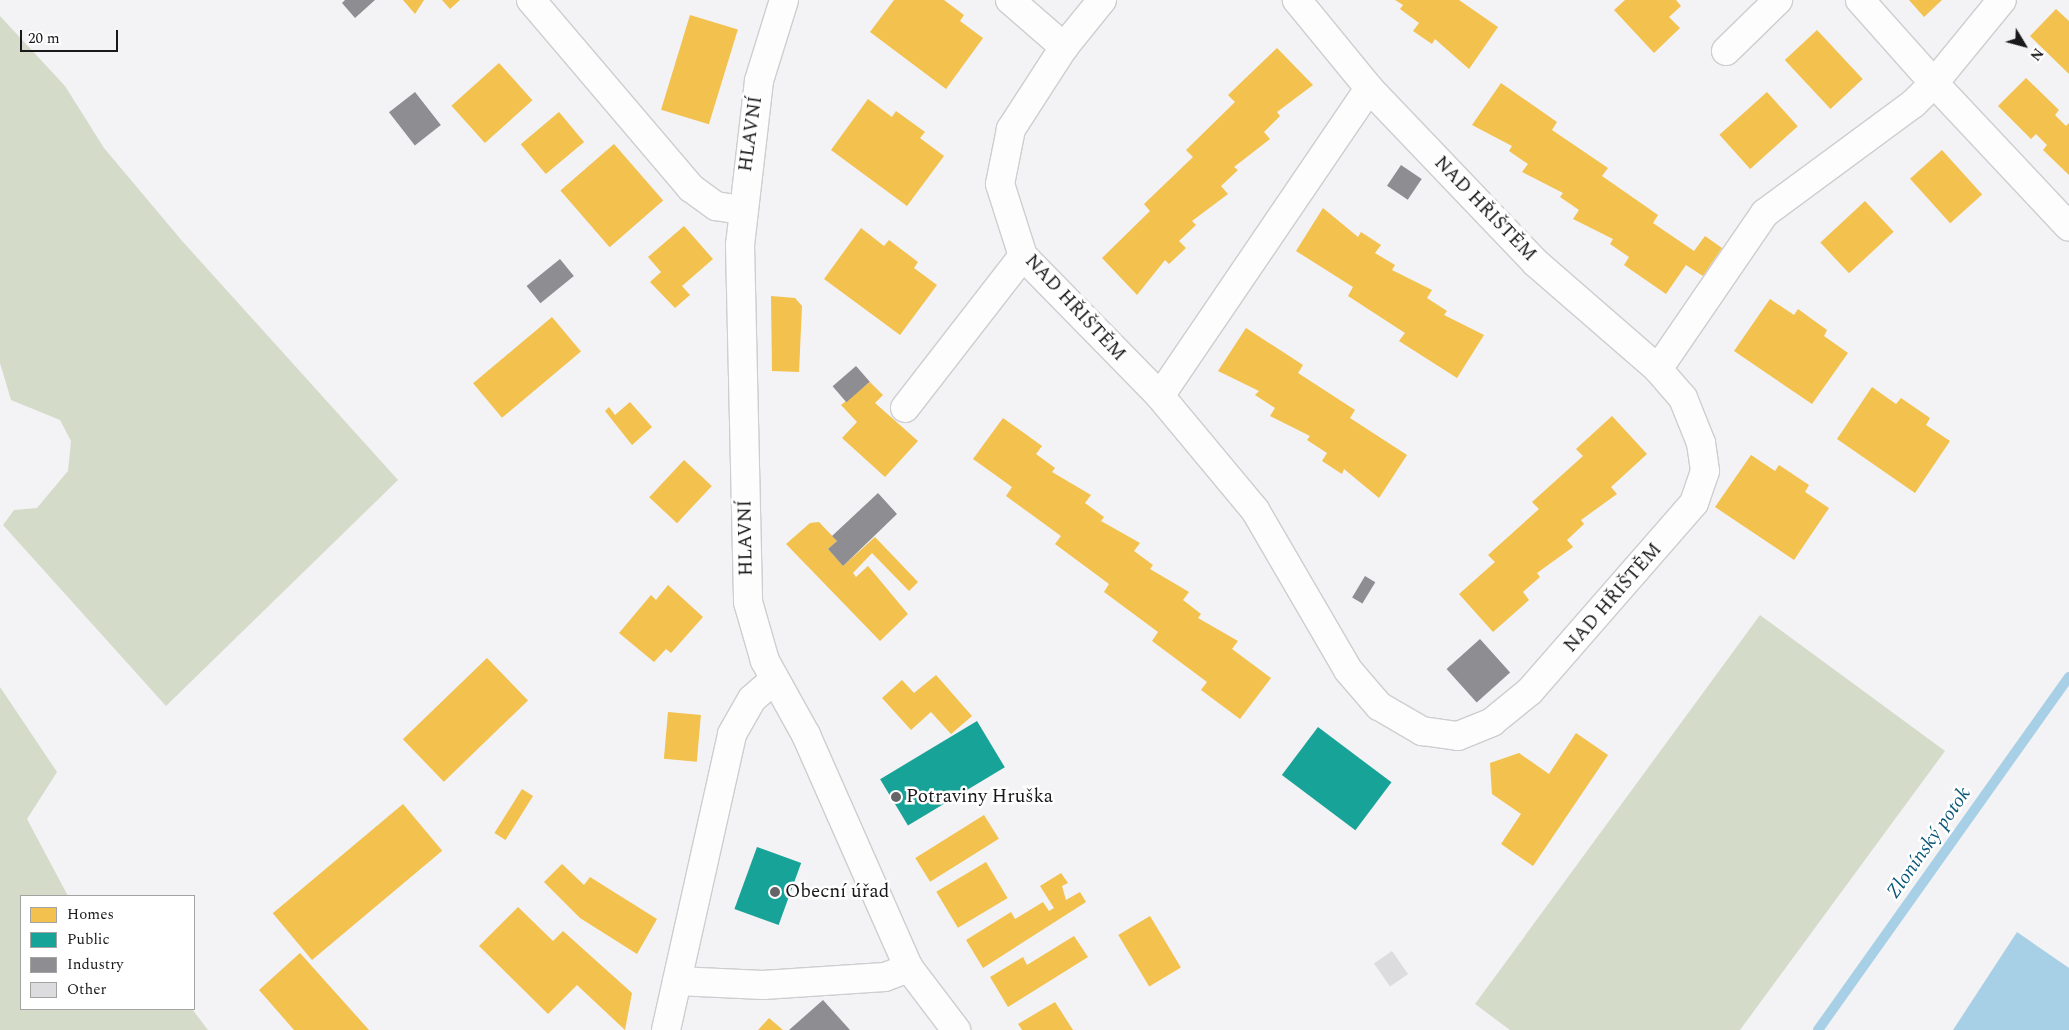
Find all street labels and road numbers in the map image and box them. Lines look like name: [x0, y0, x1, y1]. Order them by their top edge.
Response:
street label: HLAVNÍ: [734, 95, 768, 173]
street label: NAD HŘIŠTĚM: [1429, 152, 1541, 266]
street label: NAD HŘIŠTĚM: [1020, 250, 1130, 366]
street label: HLAVNÍ: [734, 500, 758, 576]
street label: NAD HŘIŠTĚM: [1559, 539, 1667, 657]

